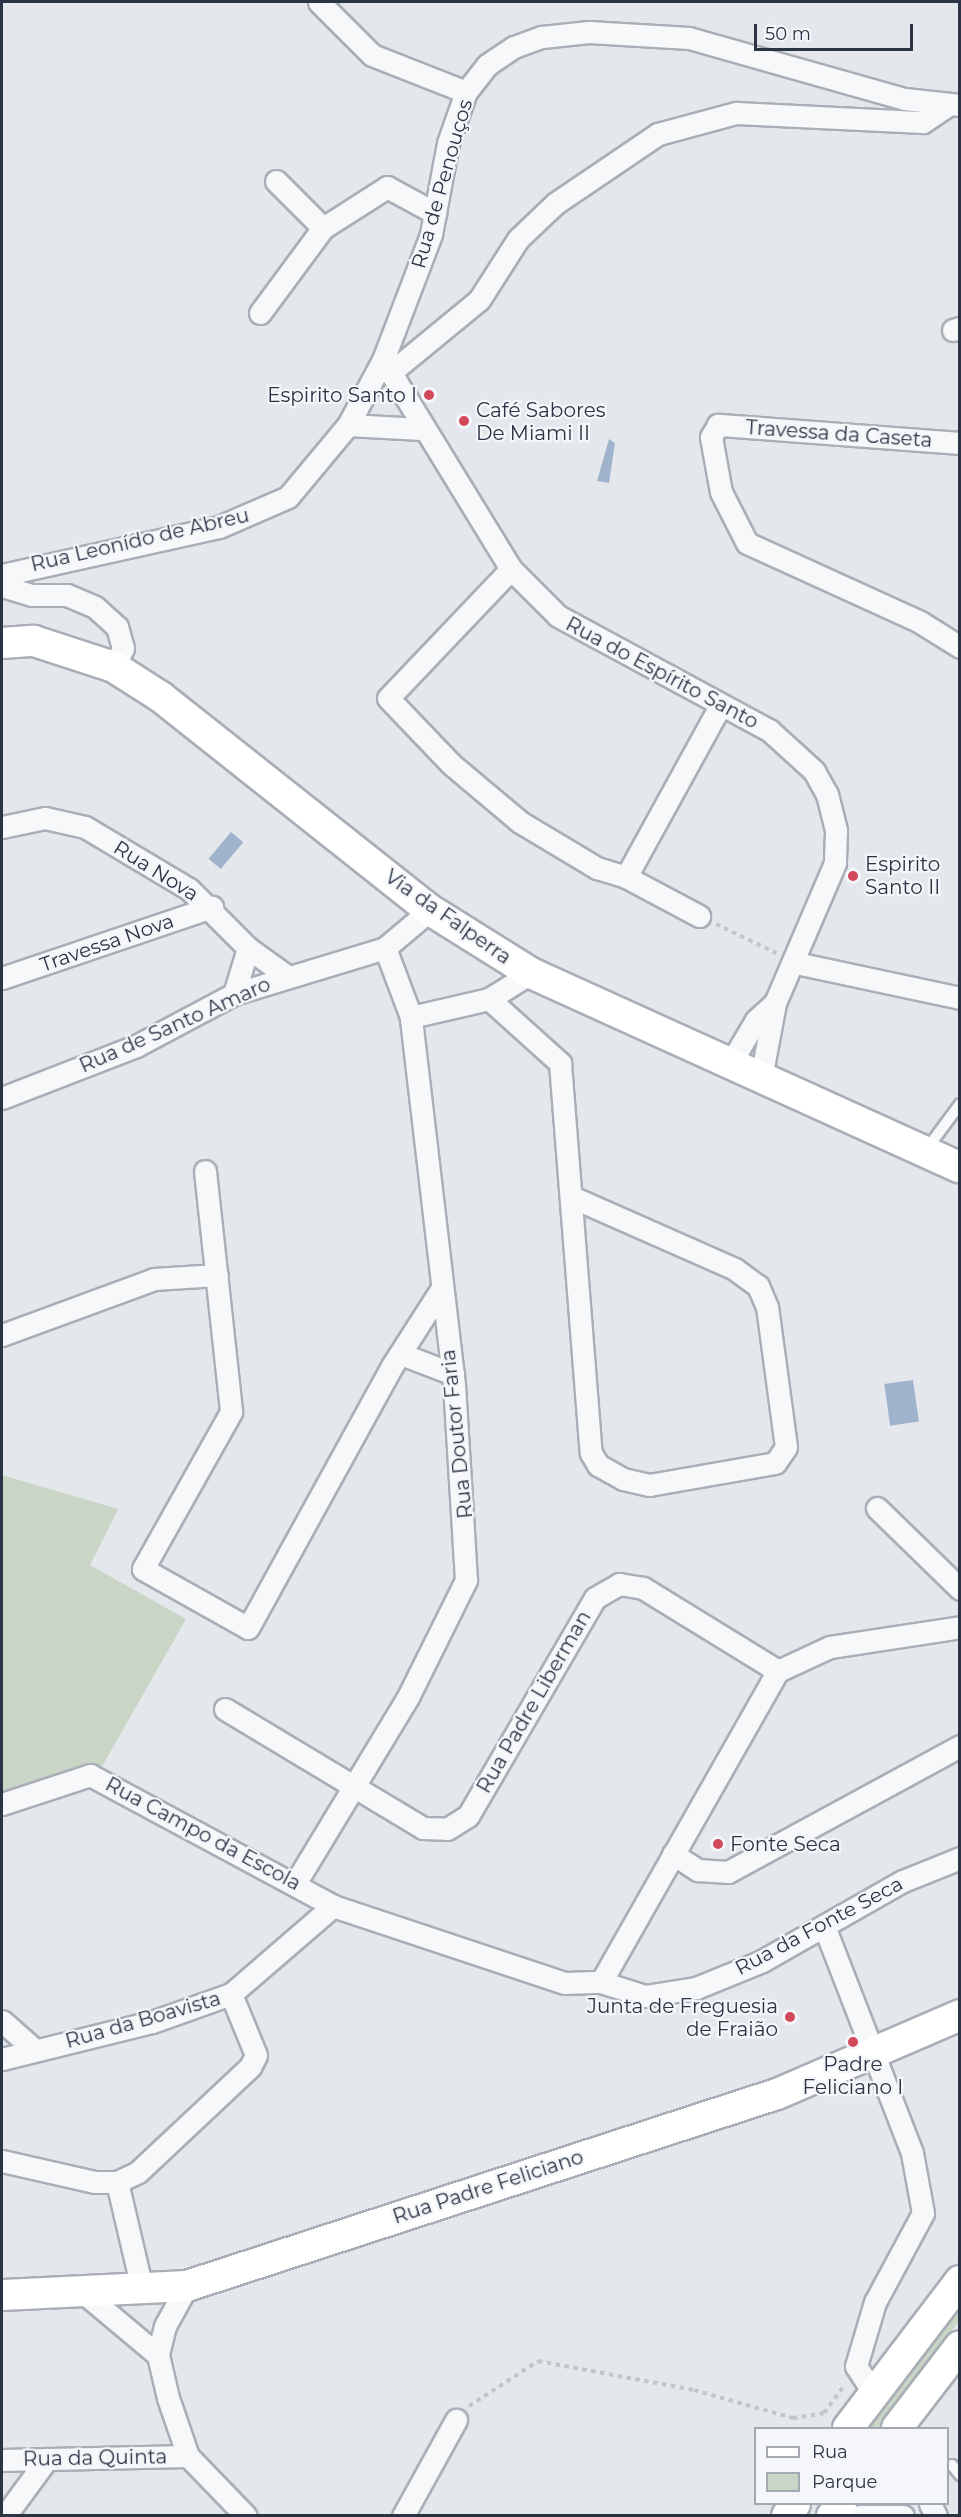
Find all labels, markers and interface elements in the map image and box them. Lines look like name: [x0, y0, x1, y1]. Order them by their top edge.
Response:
scale bar: [757, 12, 916, 50]
text: 50 m: [765, 23, 811, 45]
street label: Rua de Penouços: [406, 97, 478, 271]
place label: Espirito Santo I: [267, 383, 417, 407]
marker: Espirito Santo I: [422, 388, 436, 402]
place label: Café Sabores De Miami II: [476, 398, 606, 445]
marker: Café Sabores De Miami II: [457, 414, 471, 428]
street label: Travessa da Caseta: [745, 416, 933, 452]
street label: Rua Leonído de Abreu: [28, 503, 252, 577]
street label: Rua do Espírito Santo: [562, 612, 762, 734]
street label: Rua Nova: [109, 835, 203, 907]
place label: Espirito Santo II: [865, 852, 940, 899]
street label: Via da Falperra: [380, 865, 516, 969]
marker: Espirito Santo II: [846, 869, 860, 883]
street label: Travessa Nova: [37, 909, 177, 977]
street label: Rua de Santo Amaro: [76, 972, 274, 1078]
street label: Rua Doutor Faria: [436, 1348, 478, 1520]
street label: Rua Padre Liberman: [472, 1607, 596, 1797]
street label: Rua Campo da Escola: [101, 1772, 305, 1896]
place label: Fonte Seca: [730, 1832, 841, 1856]
marker: Fonte Seca: [711, 1837, 725, 1851]
street label: Rua da Fonte Seca: [731, 1872, 907, 1980]
street label: Rua da Boavista: [63, 1986, 223, 2054]
place label: Junta de Freguesia de Fraião: [587, 1994, 778, 2041]
marker: Junta de Freguesia de Fraião: [783, 2010, 797, 2024]
marker: Padre Feliciano I: [846, 2035, 860, 2049]
place label: Padre Feliciano I: [803, 2052, 903, 2099]
street label: Rua Padre Feliciano: [390, 2145, 586, 2229]
legend: [754, 2427, 949, 2505]
text: Rua: [812, 2441, 848, 2463]
street label: Rua da Quinta: [23, 2445, 167, 2471]
text: Parque: [812, 2471, 877, 2493]

